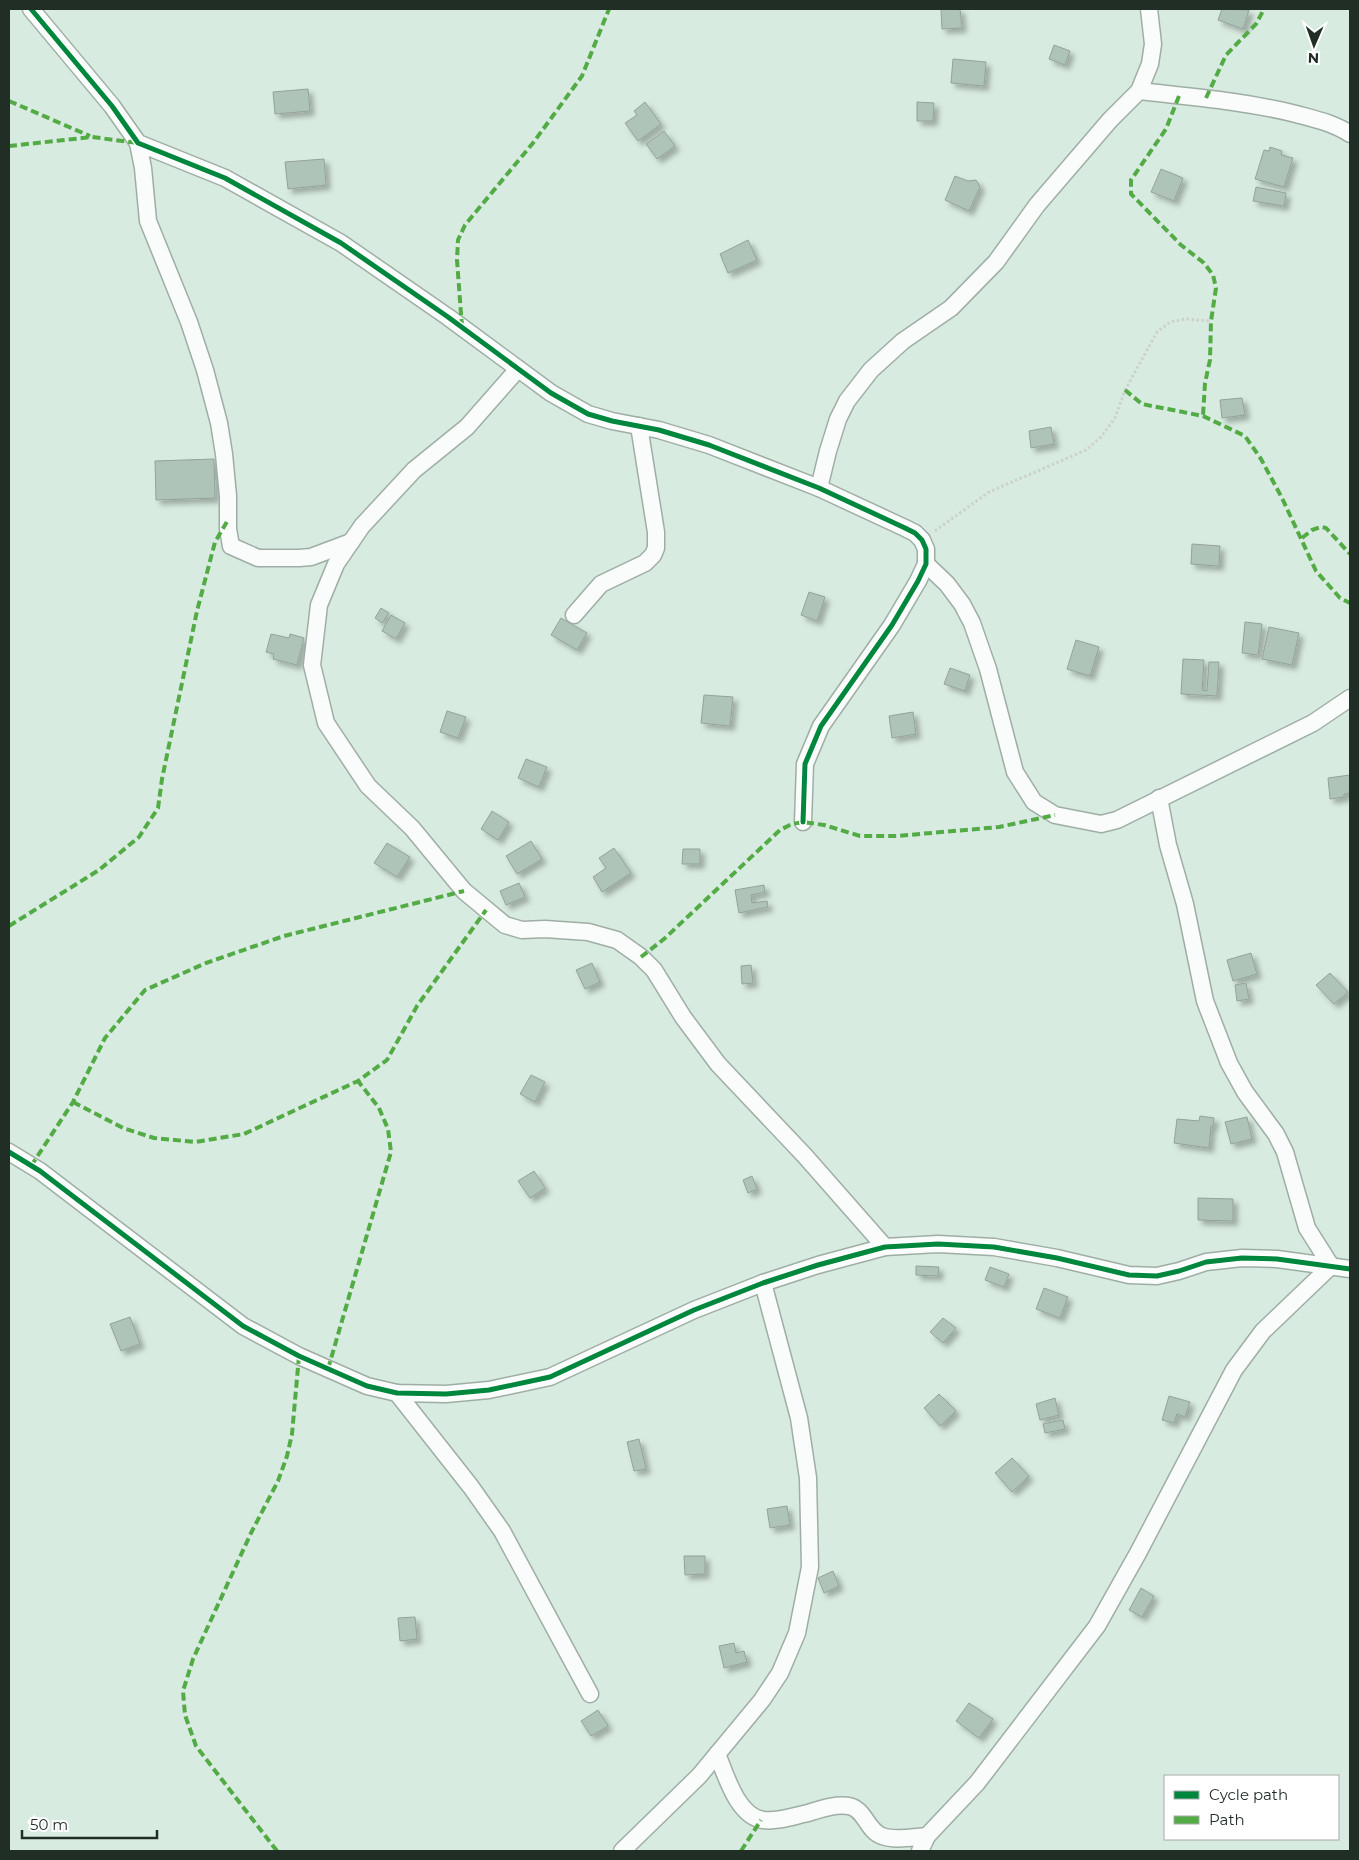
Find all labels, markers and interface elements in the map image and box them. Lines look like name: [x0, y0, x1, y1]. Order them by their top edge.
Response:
north arrow: [1289, 20, 1339, 70]
text: N: [1308, 49, 1320, 67]
legend: [1164, 1775, 1339, 1840]
text: Cycle path: [1209, 1785, 1288, 1804]
scale bar: [22, 1808, 158, 1840]
text: Path: [1209, 1810, 1245, 1829]
text: 50 m: [30, 1815, 68, 1834]

